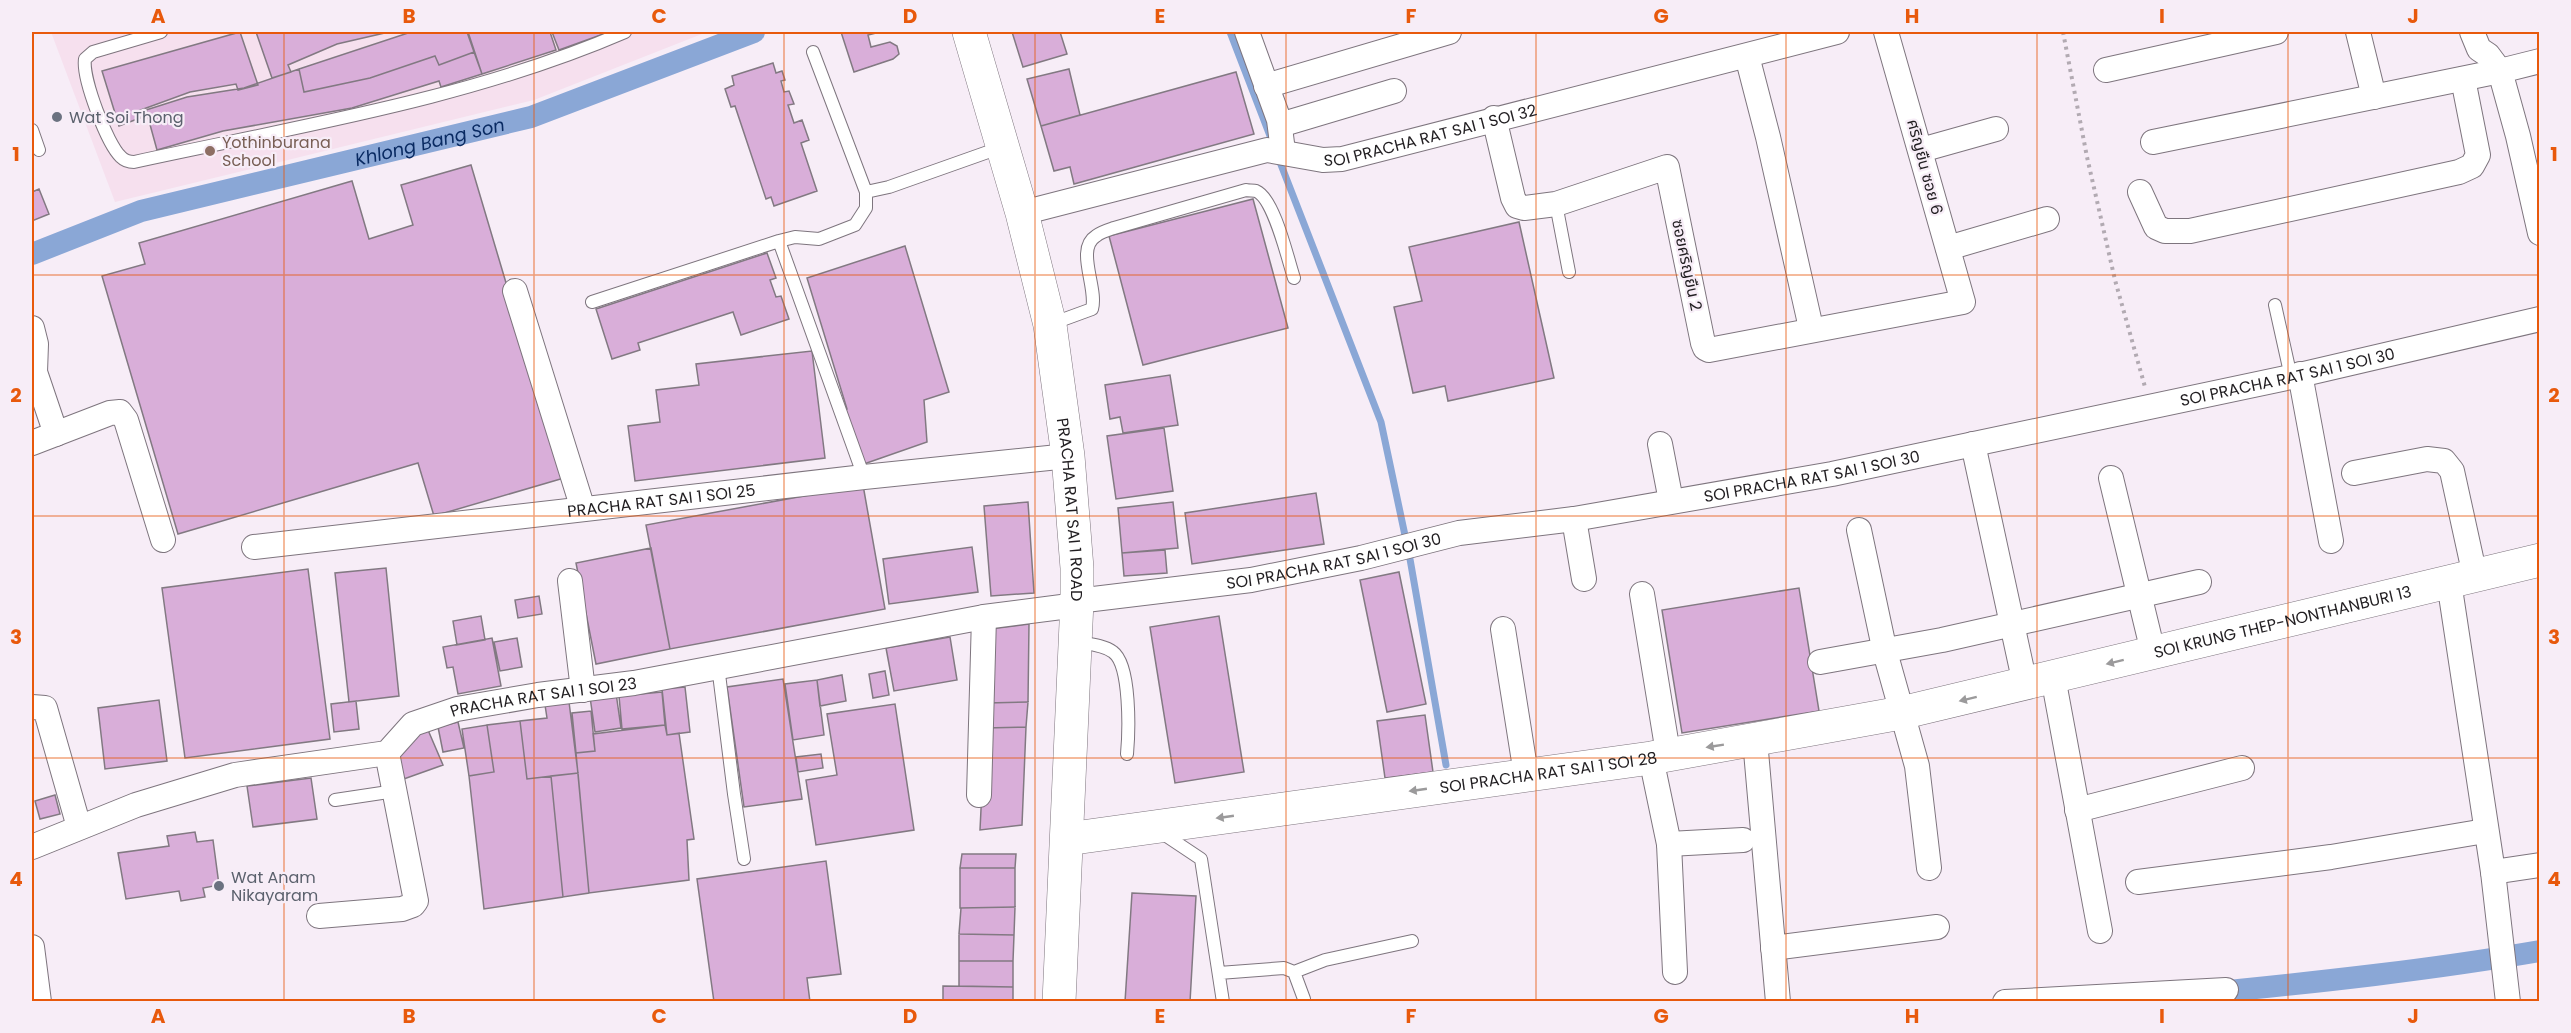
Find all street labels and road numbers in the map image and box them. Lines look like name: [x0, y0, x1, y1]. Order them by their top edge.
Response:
street label: SOI PRACHA RAT SAI 1 SOI 32: [1323, 98, 1539, 171]
street label: ศริญยืน ซอย 6: [1901, 117, 1949, 217]
street label: ซอยศริญยืน 2: [1666, 217, 1708, 313]
street label: SOI PRACHA RAT SAI 1 SOI 30: [2178, 342, 2397, 412]
street label: PRACHA RAT SAI 1 ROAD: [1051, 416, 1089, 601]
street label: SOI PRACHA RAT SAI 1 SOI 30: [1702, 444, 1922, 508]
street label: PRACHA RAT SAI 1 SOI 25: [566, 478, 757, 522]
street label: SOI PRACHA RAT SAI 1 SOI 30: [1225, 527, 1444, 594]
street label: SOI KRUNG THEP-NONTHANBURI 13: [2151, 580, 2414, 664]
street label: PRACHA RAT SAI 1 SOI 23: [447, 671, 638, 722]
street label: SOI PRACHA RAT SAI 1 SOI 28: [1438, 746, 1659, 799]

